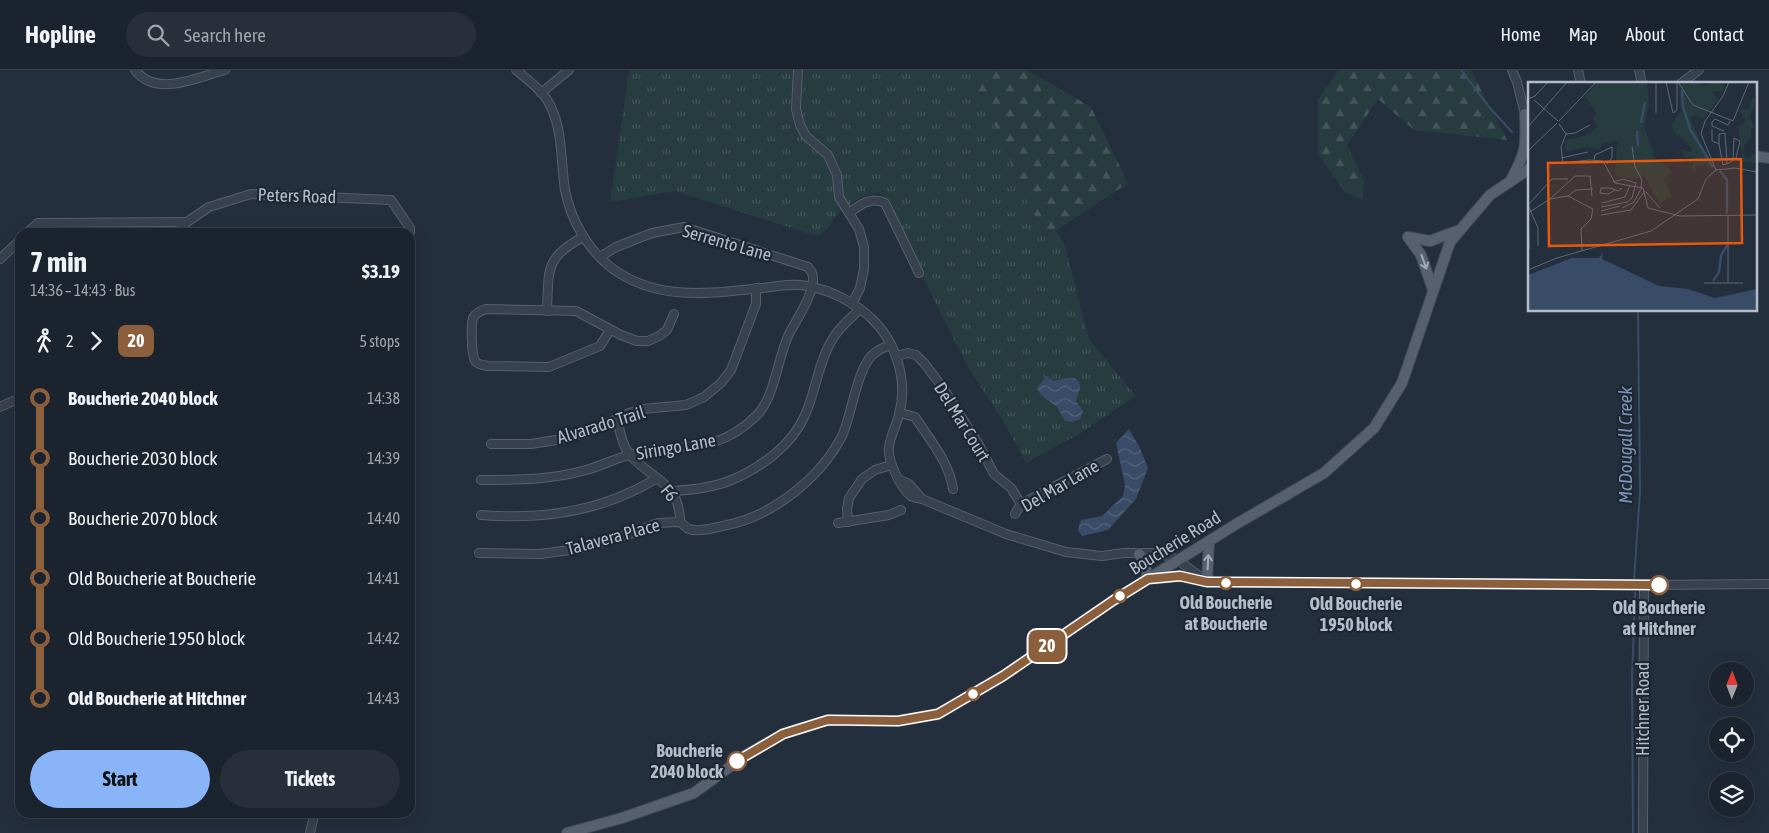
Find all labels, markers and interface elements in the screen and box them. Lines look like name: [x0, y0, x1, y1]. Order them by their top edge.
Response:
search box: [126, 12, 476, 57]
text: Hopline: [25, 21, 96, 48]
icon: search: [144, 21, 172, 49]
text: Search here: [184, 24, 266, 46]
text: Home: [1501, 24, 1541, 45]
text: Map: [1569, 24, 1598, 45]
text: About: [1626, 24, 1665, 45]
text: Contact: [1693, 24, 1744, 45]
inset map: [1528, 82, 1756, 311]
street label: Peters Road: [257, 184, 337, 207]
street label: Serrento Lane: [680, 220, 774, 265]
text: 7 min: [30, 246, 87, 278]
one-way arrow: [1420, 254, 1429, 269]
text: $3.19: [362, 260, 400, 282]
text: 14:36 – 14:43 · Bus: [30, 281, 135, 299]
icon: walk: [30, 327, 58, 355]
icon: forward: [82, 327, 110, 355]
text: 20: [128, 330, 144, 351]
text: 2: [66, 332, 74, 350]
text: 5 stops: [359, 332, 400, 350]
street label: Del Mar Court: [930, 378, 995, 465]
water label: McDougall Creek: [1614, 386, 1636, 504]
text: Boucherie 2040 block: [68, 387, 218, 409]
text: 14:38: [367, 389, 400, 407]
street label: Alvarado Trail: [554, 401, 648, 448]
street label: Siringo Lane: [634, 429, 717, 464]
text: Boucherie 2030 block: [68, 447, 218, 469]
text: 14:39: [367, 449, 400, 467]
street label: Del Mar Lane: [1017, 455, 1102, 516]
street label: F6: [656, 480, 682, 505]
street label: Boucherie Road: [1125, 506, 1224, 579]
text: Boucherie 2070 block: [68, 507, 218, 529]
text: 14:40: [367, 509, 400, 527]
street label: Talavera Place: [564, 514, 662, 559]
one-way arrow: [1203, 554, 1212, 570]
text: Old Boucherie at Boucherie: [68, 567, 256, 589]
text: 14:41: [367, 569, 400, 587]
marker: Old Boucherie at Hitchner: [1649, 575, 1669, 595]
marker: Old Boucherie at Boucherie: [1219, 576, 1233, 590]
marker: Old Boucherie 1950 block: [1349, 577, 1363, 591]
unlabelled marker: [1113, 589, 1127, 603]
place label: Old Boucherie at Boucherie: [1180, 592, 1272, 634]
place label: Old Boucherie 1950 block: [1310, 593, 1402, 635]
place label: Old Boucherie at Hitchner: [1613, 597, 1705, 639]
text: Old Boucherie 1950 block: [68, 627, 245, 649]
text: 14:42: [367, 629, 400, 647]
line badge: 20: [1024, 630, 1070, 662]
text: 20: [1039, 635, 1055, 656]
street label: Hitchner Road: [1632, 662, 1653, 756]
north arrow: [1709, 662, 1754, 708]
map controls: [1709, 662, 1754, 817]
text: Old Boucherie at Hitchner: [68, 687, 246, 709]
unlabelled marker: [966, 687, 980, 701]
text: 14:43: [367, 689, 400, 707]
button: locate: [1709, 717, 1754, 762]
place label: Boucherie 2040 block: [651, 740, 724, 782]
button: Start: [30, 750, 210, 808]
button: Tickets: [220, 750, 400, 808]
marker: Boucherie 2040 block: [727, 751, 747, 771]
button: layers: [1709, 772, 1754, 817]

